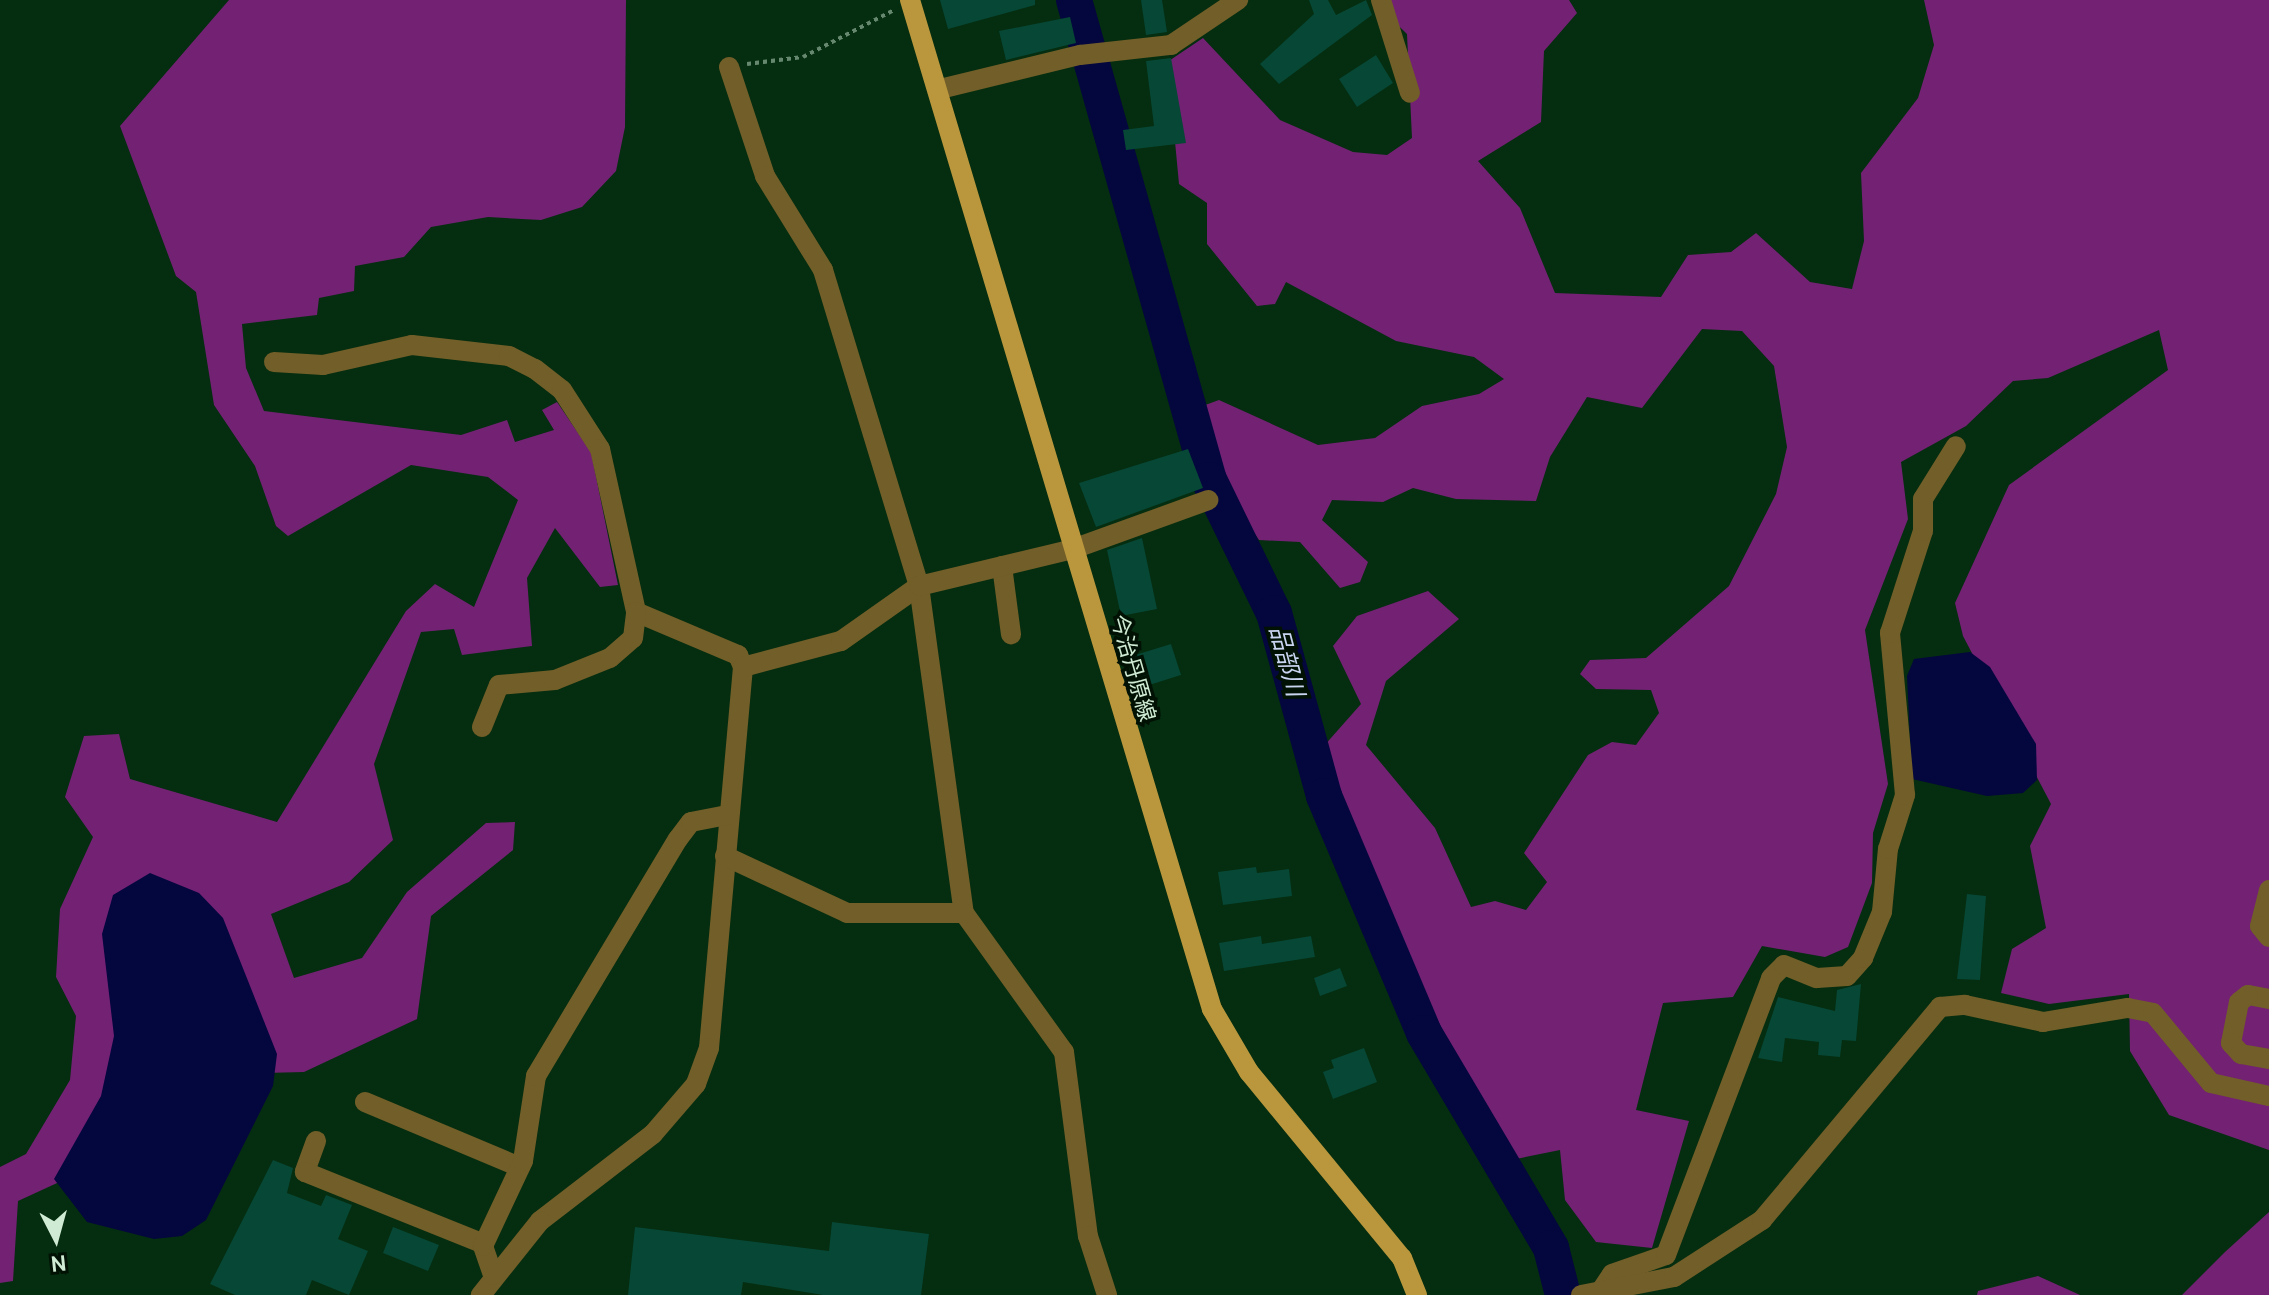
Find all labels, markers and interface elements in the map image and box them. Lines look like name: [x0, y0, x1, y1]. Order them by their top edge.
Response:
street label: 今治丹原線: [1105, 611, 1161, 725]
water label: 品部川: [1264, 622, 1310, 700]
north arrow: [16, 1199, 96, 1279]
text: N: [49, 1249, 68, 1278]

